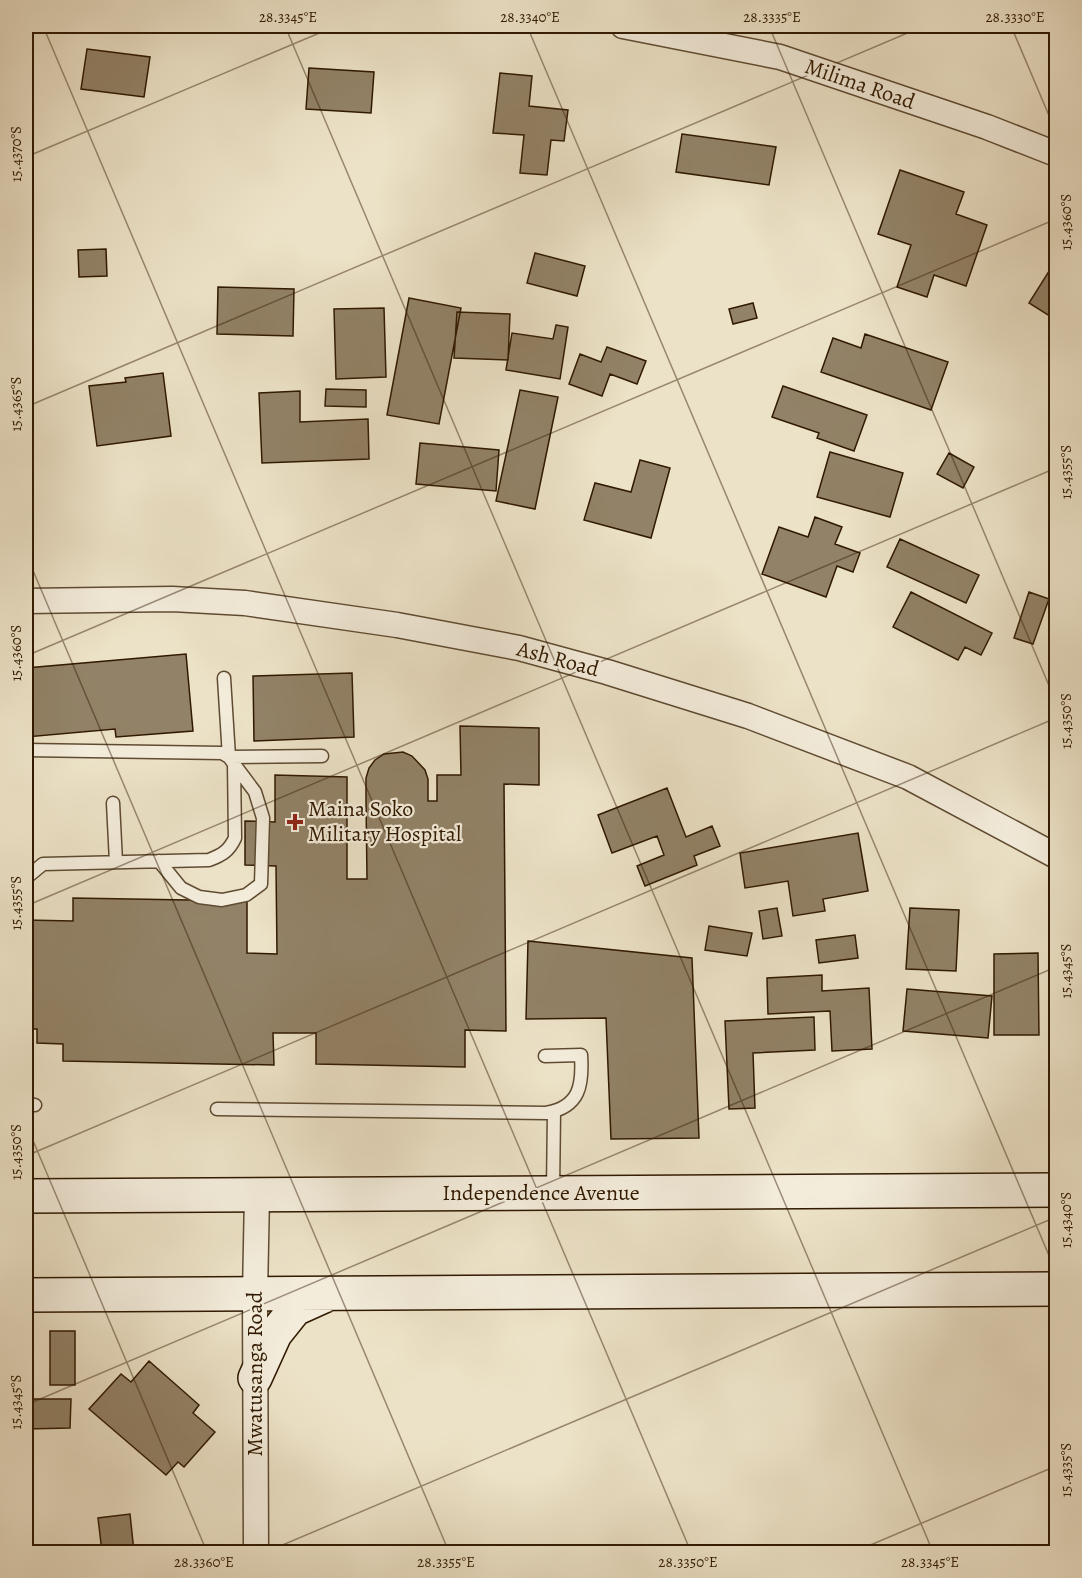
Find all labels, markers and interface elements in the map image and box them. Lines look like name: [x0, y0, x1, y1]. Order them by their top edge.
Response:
text: 28.3345°E: [259, 7, 317, 27]
text: 28.3340°E: [500, 7, 560, 27]
text: 28.3335°E: [743, 7, 801, 27]
text: 28.3330°E: [985, 7, 1045, 27]
street label: Milima Road: [801, 51, 919, 117]
text: 15.4370°S: [6, 126, 26, 182]
text: 15.4360°S: [1056, 194, 1076, 250]
text: 15.4365°S: [6, 376, 26, 432]
text: 15.4355°S: [1056, 445, 1076, 499]
text: 15.4360°S: [6, 625, 26, 681]
street label: Ash Road: [513, 633, 602, 684]
text: 15.4350°S: [1056, 693, 1076, 749]
place label: Maina Soko Military Hospital: [308, 794, 461, 849]
marker: Maina Soko Military Hospital: [286, 813, 304, 831]
text: 15.4355°S: [6, 876, 26, 930]
text: 15.4345°S: [1056, 944, 1076, 998]
text: 15.4350°S: [6, 1124, 26, 1180]
street label: Independence Avenue: [442, 1178, 640, 1208]
text: 15.4340°S: [1056, 1192, 1076, 1248]
street label: Mwatusanga Road: [240, 1291, 270, 1457]
text: 15.4345°S: [6, 1375, 26, 1429]
text: 15.4335°S: [1056, 1443, 1076, 1497]
text: 28.3360°E: [174, 1552, 234, 1572]
text: 28.3355°E: [417, 1552, 475, 1572]
text: 28.3350°E: [658, 1552, 718, 1572]
text: 28.3345°E: [901, 1552, 959, 1572]

